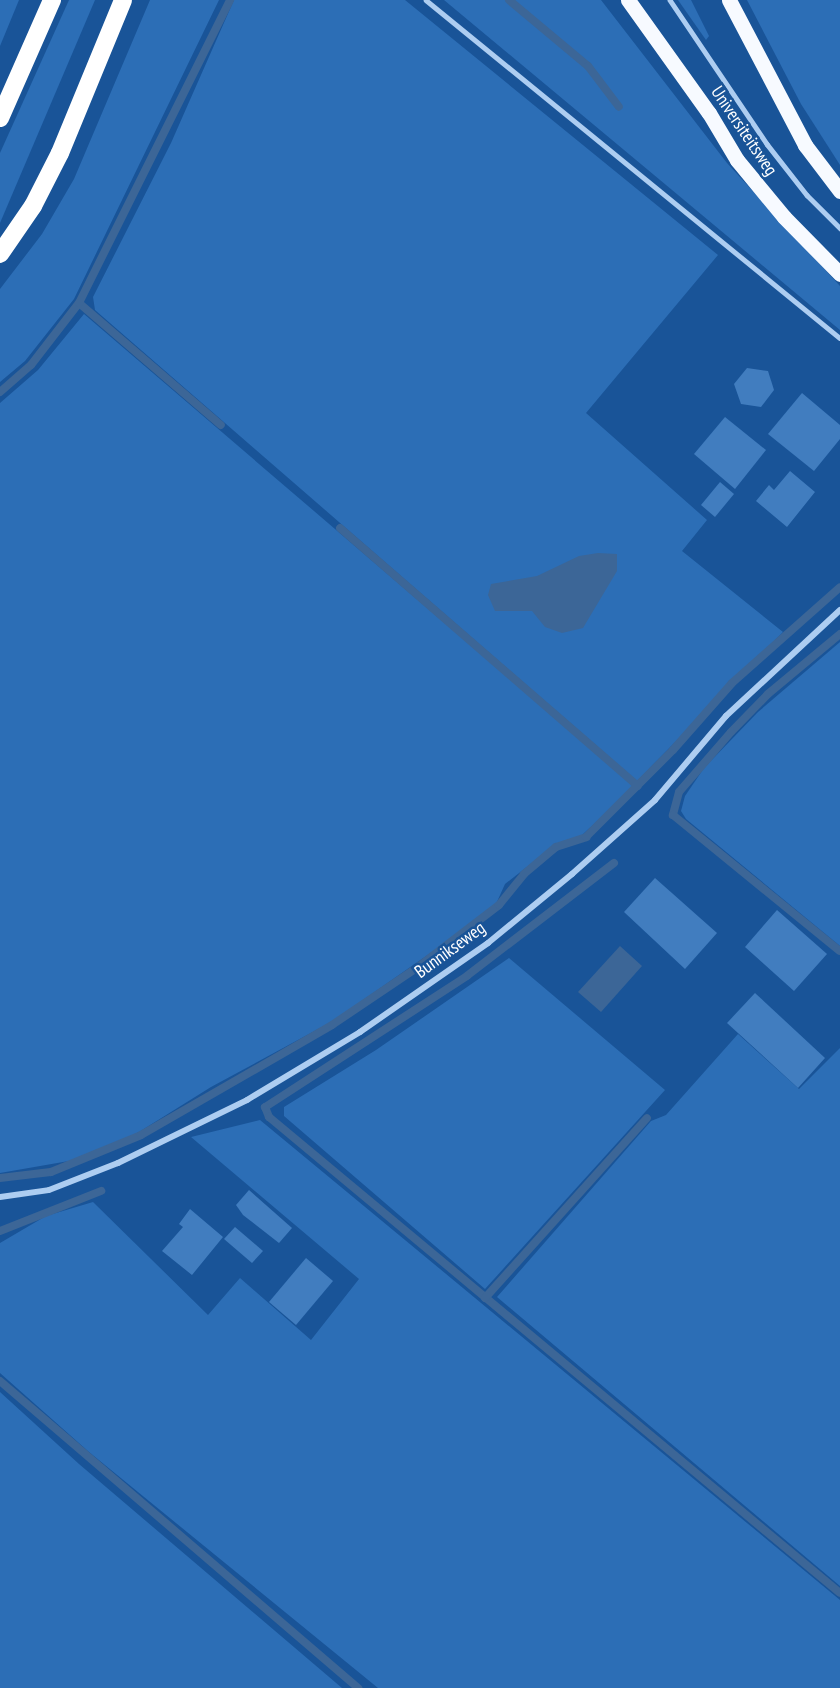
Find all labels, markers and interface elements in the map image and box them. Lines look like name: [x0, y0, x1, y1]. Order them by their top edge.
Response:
street label: Universiteitsweg: [706, 82, 782, 180]
street label: Bunnikseweg: [411, 917, 489, 983]

